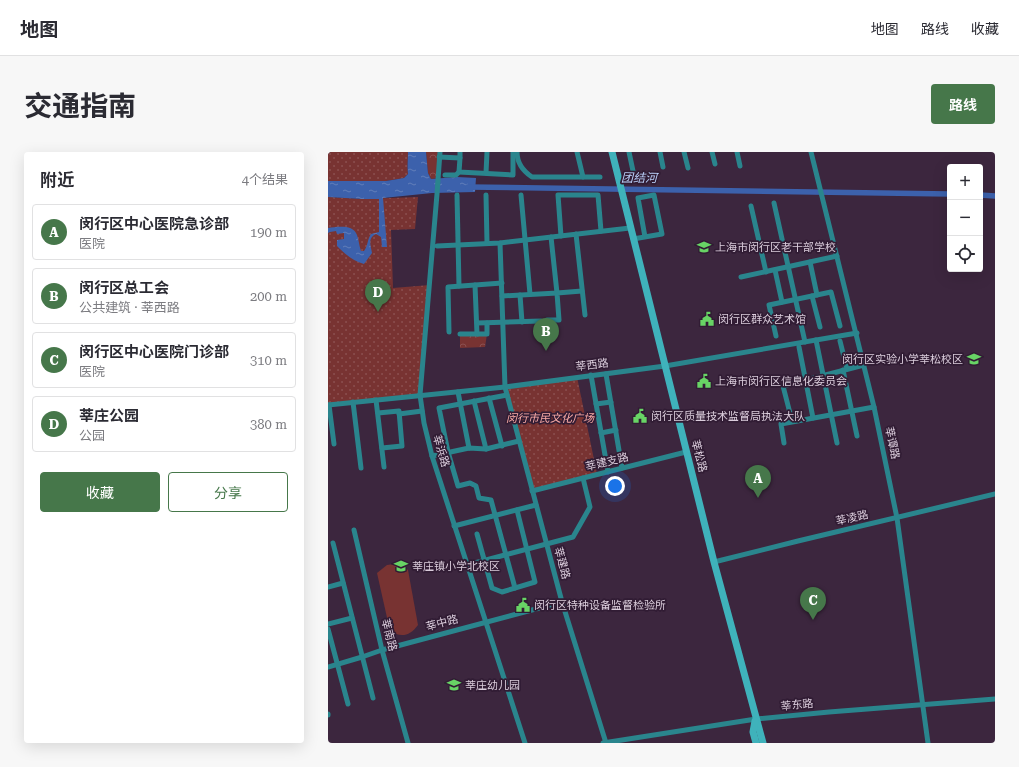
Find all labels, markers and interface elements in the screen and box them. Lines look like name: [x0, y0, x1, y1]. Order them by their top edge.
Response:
text: 地图: [20, 18, 58, 41]
text: 地图: [871, 21, 899, 37]
text: 路线: [921, 21, 949, 37]
text: 收藏: [971, 21, 999, 37]
button: 路线: [931, 84, 995, 124]
text: 交通指南: [24, 90, 136, 123]
map controls: [947, 164, 983, 272]
button: +: [947, 164, 983, 200]
text: 附近: [40, 170, 74, 190]
water label: 团结河: [621, 171, 659, 185]
text: 4个结果: [242, 172, 288, 187]
button: −: [947, 200, 983, 236]
text: 闵行区中心医院急诊部: [79, 215, 229, 233]
text: A: [49, 225, 59, 240]
text: 190 m: [250, 225, 287, 240]
text: 医院: [79, 236, 105, 251]
button: locate: [947, 236, 983, 272]
school or university icon: 上海市闵行区老干部学校: [696, 239, 712, 255]
place label: 上海市闵行区老干部学校: [715, 241, 836, 254]
text: 闵行区总工会: [79, 279, 169, 297]
pin: D: [365, 279, 391, 312]
text: B: [49, 289, 59, 304]
text: 200 m: [250, 289, 287, 304]
text: 公共建筑 · 莘西路: [79, 300, 180, 315]
public building icon: 闵行区群众艺术馆: [699, 311, 715, 327]
place label: 闵行区群众艺术馆: [718, 313, 806, 326]
pin: B: [533, 318, 559, 351]
text: 闵行区中心医院门诊部: [79, 343, 229, 361]
school or university icon: 闵行区实验小学莘松校区: [966, 351, 982, 367]
text: C: [49, 353, 59, 368]
text: 310 m: [250, 353, 287, 368]
place label: 闵行区实验小学莘松校区: [842, 353, 963, 366]
street label: 莘西路: [575, 357, 609, 373]
text: 医院: [79, 364, 105, 379]
public building icon: 上海市闵行区信息化委员会: [696, 373, 712, 389]
place label: 上海市闵行区信息化委员会: [715, 375, 847, 388]
text: 莘庄公园: [79, 407, 139, 425]
public building icon: 闵行区质量技术监督局执法大队: [632, 408, 648, 424]
place label: 闵行区质量技术监督局执法大队: [651, 410, 805, 423]
park label: 闵行市民文化广场: [506, 412, 595, 425]
text: D: [49, 417, 59, 432]
text: 380 m: [250, 417, 287, 432]
street label: 莘谭路: [882, 426, 902, 460]
text: 公园: [79, 428, 105, 443]
street label: 莘浜路: [430, 433, 452, 469]
street label: 莘松路: [689, 438, 709, 474]
street label: 莘建支路: [584, 450, 630, 474]
pin: A: [745, 465, 771, 498]
button: 收藏: [40, 472, 160, 512]
button: 分享: [168, 472, 288, 512]
your location: [605, 476, 625, 496]
street label: 莘凌路: [834, 508, 870, 528]
street label: 莘建路: [551, 545, 573, 581]
school or university icon: 莘庄镇小学北校区: [393, 558, 409, 574]
place label: 莘庄镇小学北校区: [412, 560, 500, 573]
pin: C: [800, 587, 826, 620]
public building icon: 闵行区特种设备监督检验所: [515, 597, 531, 613]
place label: 闵行区特种设备监督检验所: [534, 599, 666, 612]
street label: 莘中路: [424, 612, 460, 634]
street label: 莘南路: [379, 617, 399, 653]
school or university icon: 莘庄幼儿园: [446, 677, 462, 693]
place label: 莘庄幼儿园: [465, 679, 520, 692]
street label: 莘东路: [780, 697, 814, 713]

